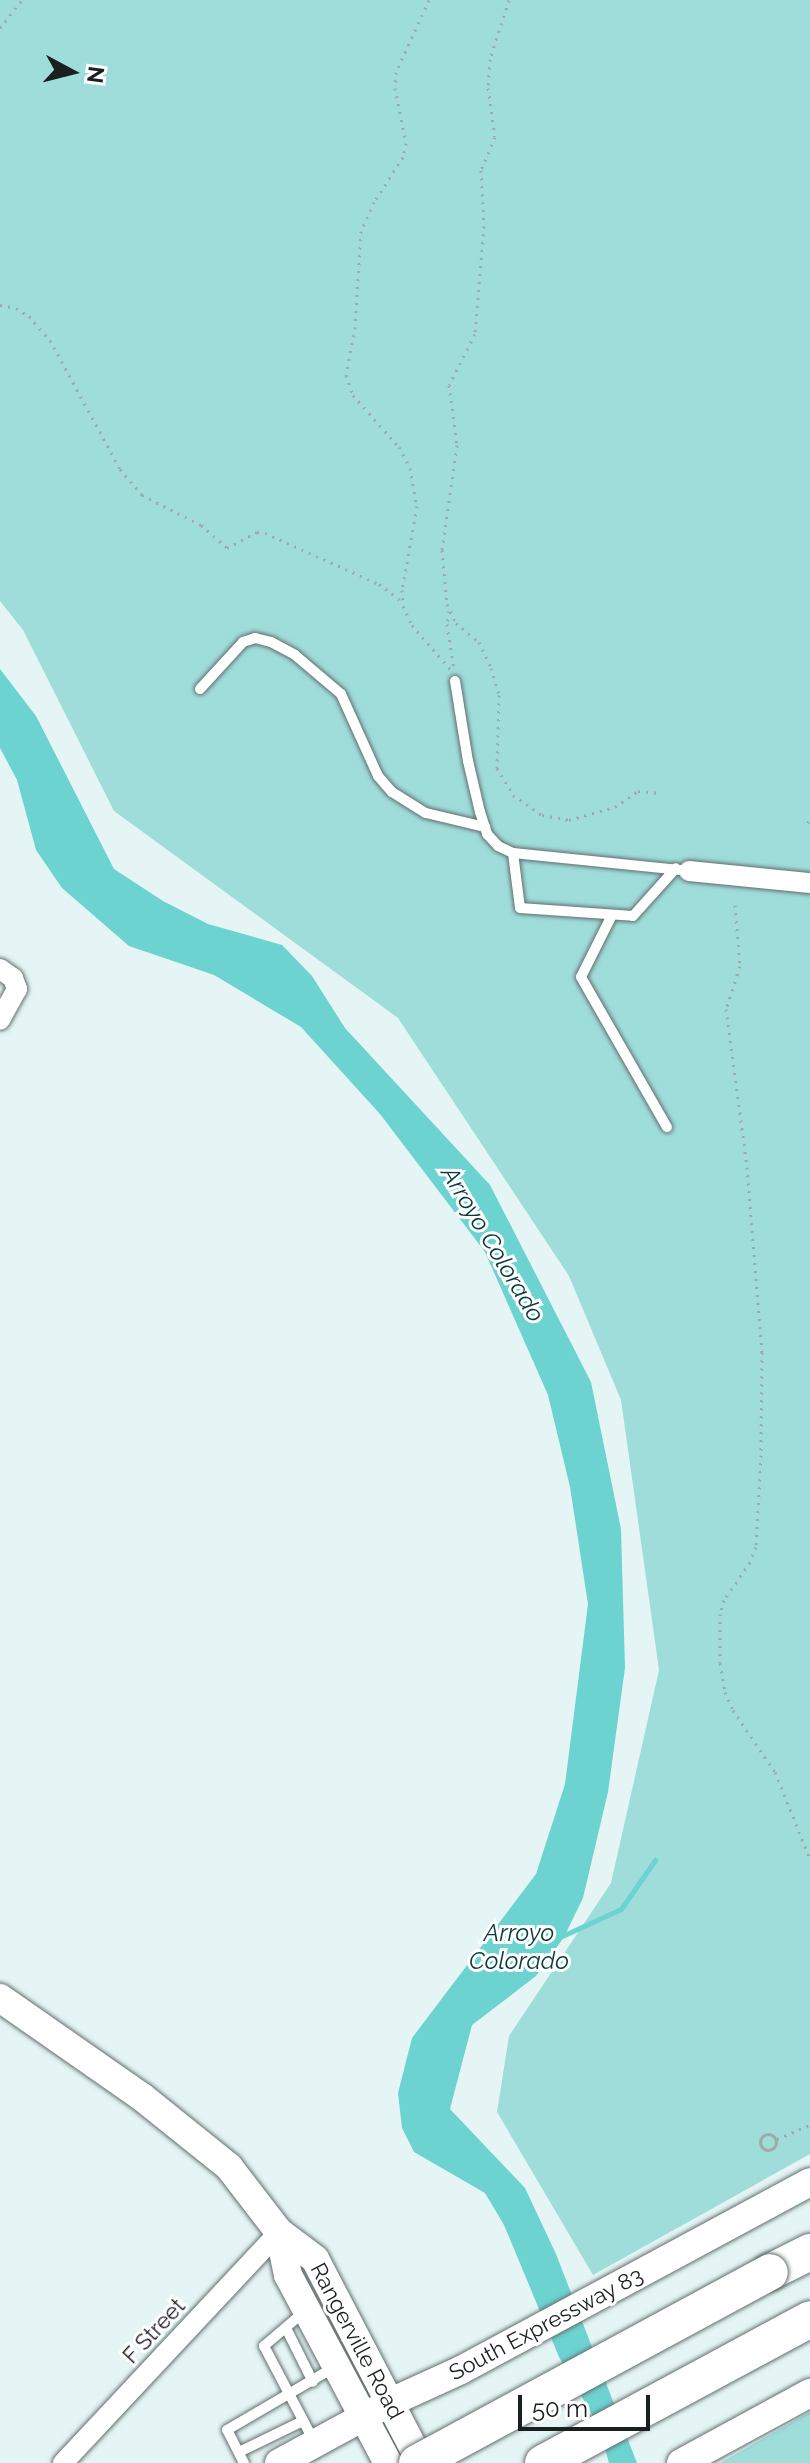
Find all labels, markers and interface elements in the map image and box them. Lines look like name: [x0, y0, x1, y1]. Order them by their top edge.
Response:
north arrow: [32, 32, 112, 112]
text: N: [82, 65, 110, 85]
water label: Arroyo Colorado: [435, 1161, 551, 1327]
water label: Arroyo Colorado: [469, 1919, 569, 1975]
street label: Rangerville Road: [305, 2258, 409, 2424]
street label: South Expressway 83: [444, 2262, 648, 2386]
street label: F Street: [117, 2293, 191, 2369]
scale bar: [522, 2379, 654, 2429]
text: 50 m: [532, 2394, 588, 2423]

